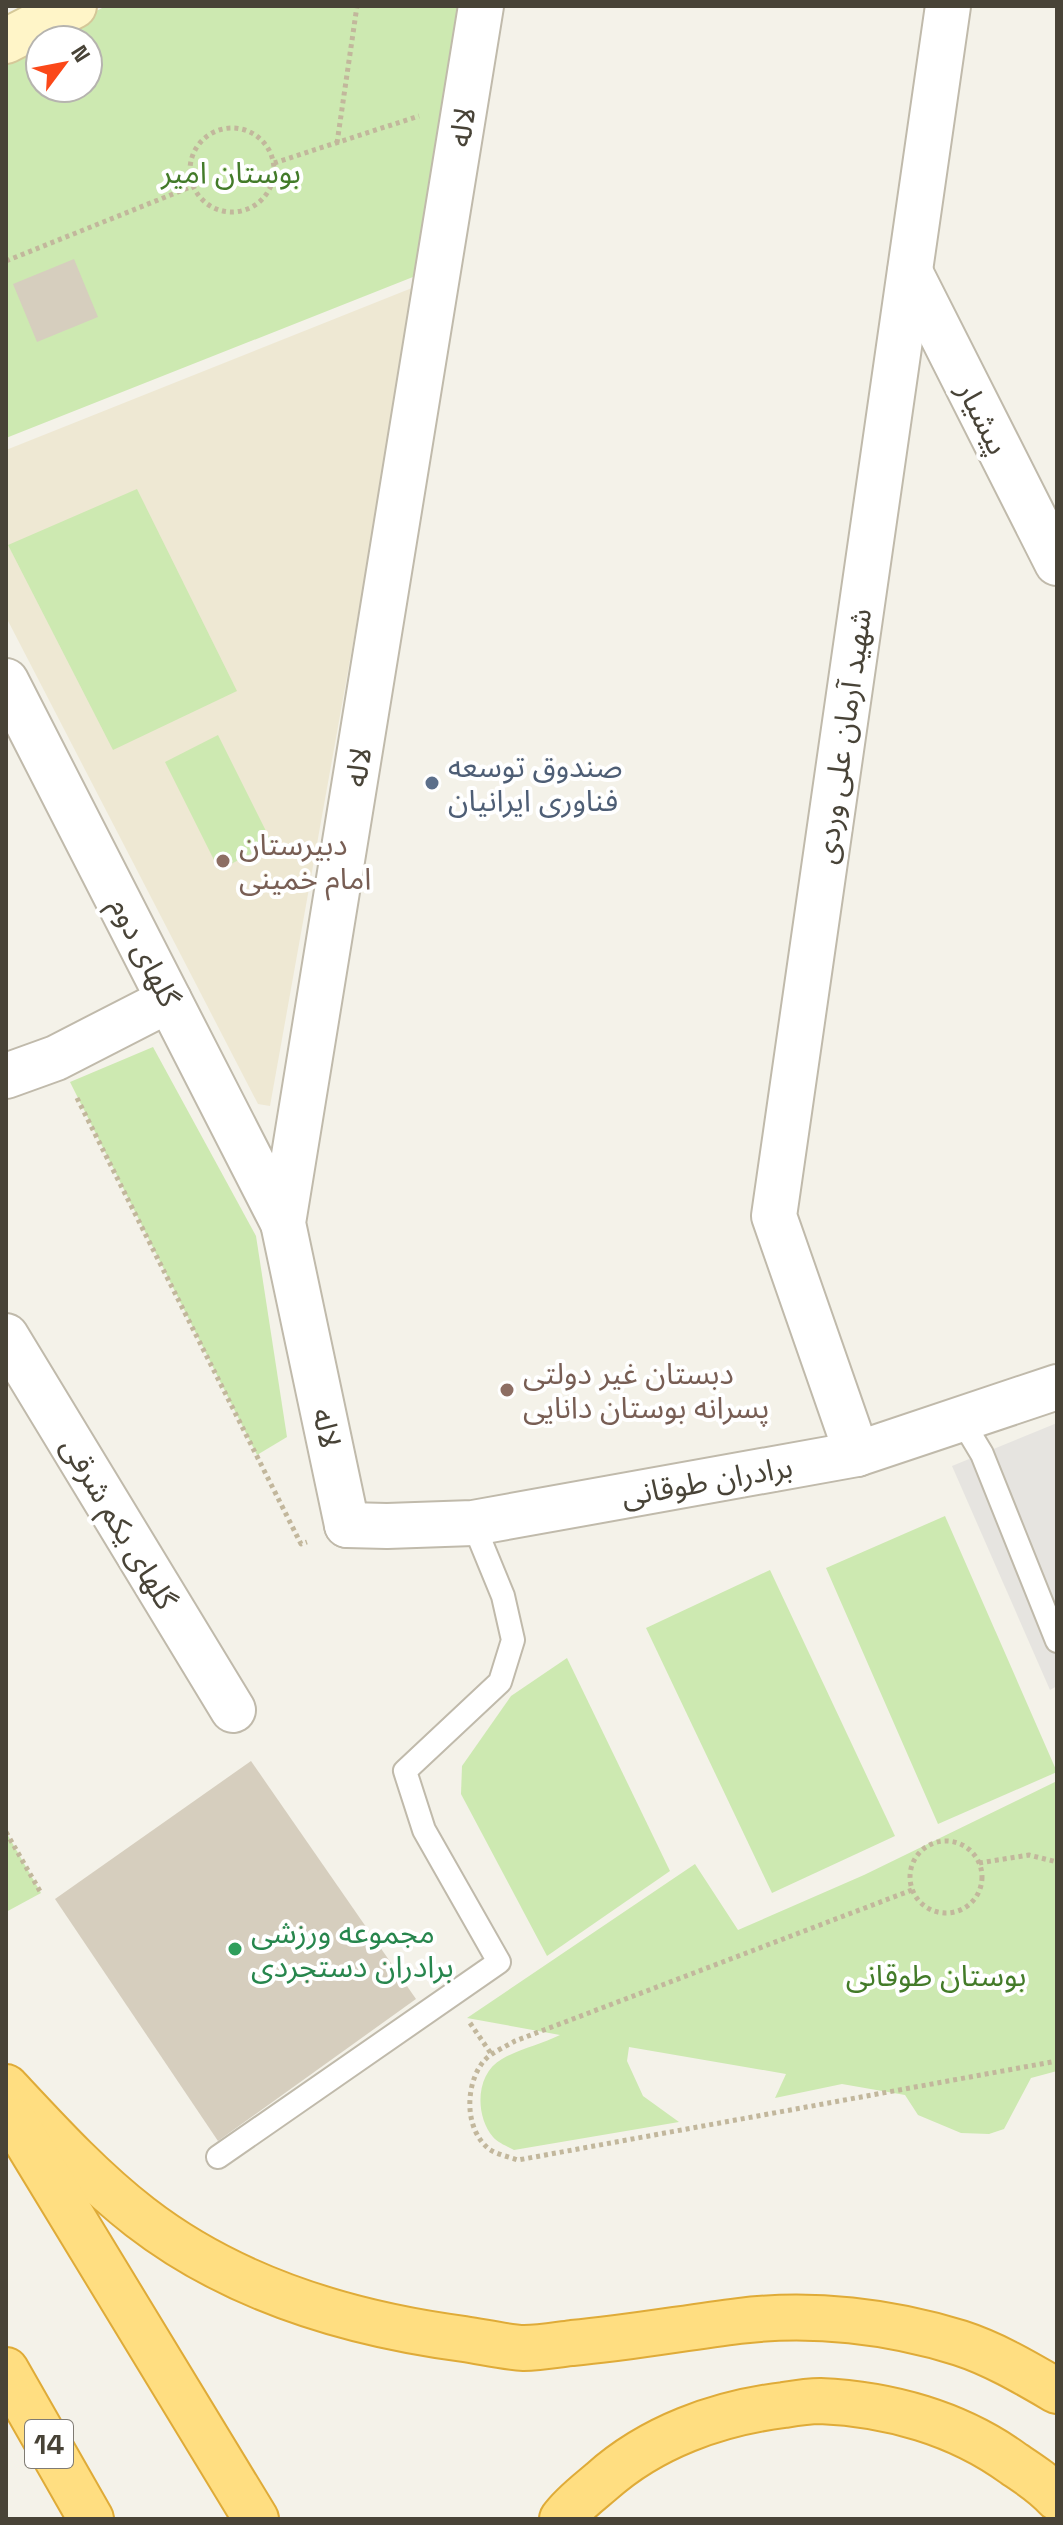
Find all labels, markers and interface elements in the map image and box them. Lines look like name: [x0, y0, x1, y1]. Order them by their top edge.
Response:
north arrow: [24, 24, 104, 104]
text: N: [65, 40, 97, 67]
street label: لاله: [440, 104, 484, 150]
park label: بوستان امیر: [160, 153, 301, 192]
street label: پیشیار: [948, 374, 1018, 461]
street label: شهید آرمان علی وردی: [806, 606, 880, 866]
street label: لاله: [336, 744, 380, 790]
place label: صندوق توسعه فناوری ایرانیان: [448, 747, 623, 820]
marker: صندوق توسعه فناوری ایرانیان: [423, 774, 441, 792]
place label: دبیرستان امام خمینی: [239, 825, 371, 901]
marker: دبیرستان امام خمینی: [214, 852, 232, 870]
street label: گلهای دوم: [98, 891, 189, 1015]
place label: دبستان غیر دولتی پسرانه بوستان دانایی: [523, 1354, 769, 1427]
marker: دبستان غیر دولتی پسرانه بوستان دانایی: [498, 1381, 516, 1399]
street label: لاله: [304, 1404, 350, 1452]
street label: گلهای یکم شرقی: [49, 1430, 186, 1619]
street label: برادران طوقانی: [618, 1447, 796, 1515]
place label: مجموعه ورزشی برادران دستجردی: [251, 1913, 454, 1986]
marker: مجموعه ورزشی برادران دستجردی: [226, 1940, 244, 1958]
park label: بوستان طوقانی: [846, 1956, 1026, 1995]
road number: 14: [25, 2420, 73, 2468]

